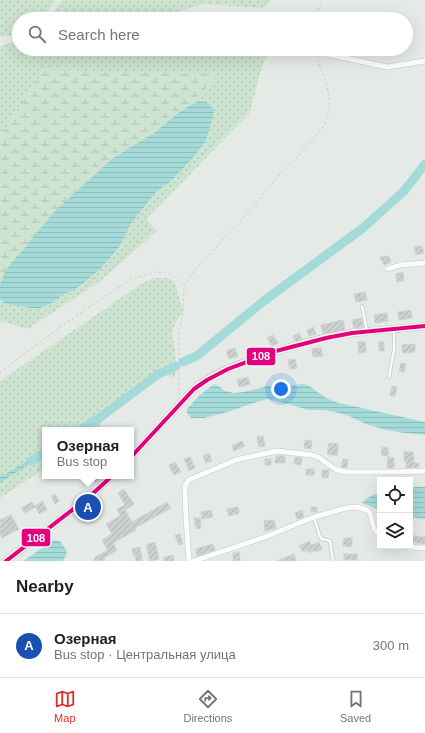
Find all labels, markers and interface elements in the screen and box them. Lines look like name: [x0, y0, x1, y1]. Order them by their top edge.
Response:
search box: [12, 12, 413, 56]
icon: search: [26, 23, 48, 45]
text: Search here: [58, 26, 140, 43]
line badge: 108: [246, 347, 276, 366]
text: 108: [252, 350, 270, 362]
your location: [271, 379, 291, 399]
popup: [42, 427, 134, 479]
text: Озерная: [57, 437, 119, 454]
text: Bus stop: [57, 454, 107, 469]
map controls: [377, 477, 413, 549]
button: locate: [377, 477, 413, 513]
pin: A: [75, 492, 101, 522]
button: layers: [377, 513, 413, 549]
line badge: 108: [21, 528, 51, 547]
text: 108: [27, 532, 45, 544]
text: Nearby: [16, 577, 74, 596]
text: Озерная: [54, 630, 117, 647]
text: A: [24, 638, 34, 653]
text: 300 m: [373, 638, 409, 653]
text: Bus stop · Центральная улица: [54, 647, 236, 662]
tab: Map: [54, 688, 76, 724]
tab: Directions: [183, 688, 232, 724]
tab: Saved: [340, 688, 371, 724]

